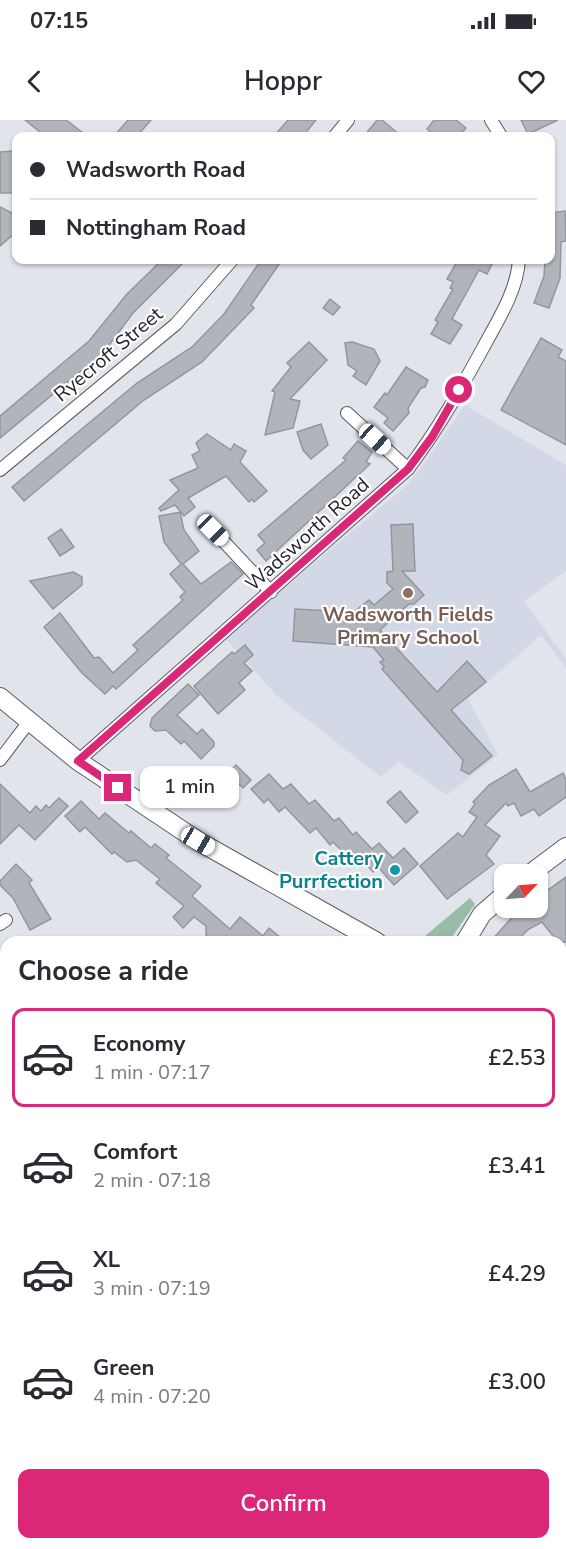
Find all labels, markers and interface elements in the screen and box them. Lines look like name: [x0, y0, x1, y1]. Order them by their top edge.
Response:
text: 07:15: [30, 6, 88, 36]
text: Hoppr: [244, 63, 322, 100]
icon: back: [18, 65, 51, 98]
icon: heart: [515, 65, 548, 98]
text: Wadsworth Road: [66, 155, 245, 185]
text: Nottingham Road: [66, 213, 246, 243]
street label: Ryecroft Street: [48, 300, 169, 408]
route start: [445, 376, 472, 403]
car: [356, 420, 394, 458]
street label: Wadsworth Road: [240, 471, 375, 597]
car: [194, 511, 232, 549]
marker: Wadsworth Fields Primary School: [401, 586, 415, 600]
place label: Wadsworth Fields Primary School: [323, 601, 493, 651]
callout: 1 min: [139, 767, 238, 809]
text: 1 min: [164, 773, 215, 800]
route end: [104, 774, 131, 801]
car: [178, 824, 218, 858]
place label: Cattery Purrfection: [279, 845, 383, 895]
marker: Cattery Purrfection: [388, 863, 402, 877]
north arrow: [494, 864, 548, 918]
map controls: [494, 864, 548, 918]
text: Choose a ride: [18, 953, 189, 990]
text: Economy: [93, 1029, 185, 1059]
icon: car: [21, 1031, 75, 1085]
text: £2.53: [488, 1043, 546, 1073]
text: 1 min · 07:17: [93, 1059, 211, 1086]
text: Comfort: [93, 1137, 177, 1167]
icon: car: [21, 1139, 75, 1193]
text: £3.41: [488, 1151, 546, 1181]
text: 2 min · 07:18: [93, 1167, 211, 1194]
text: XL: [93, 1245, 120, 1275]
icon: car: [21, 1247, 75, 1301]
text: £4.29: [488, 1259, 546, 1289]
text: 3 min · 07:19: [93, 1275, 211, 1302]
text: Green: [93, 1353, 154, 1383]
icon: car: [21, 1355, 75, 1409]
text: £3.00: [488, 1367, 546, 1397]
text: 4 min · 07:20: [93, 1383, 211, 1410]
button: Confirm: [18, 1469, 549, 1538]

